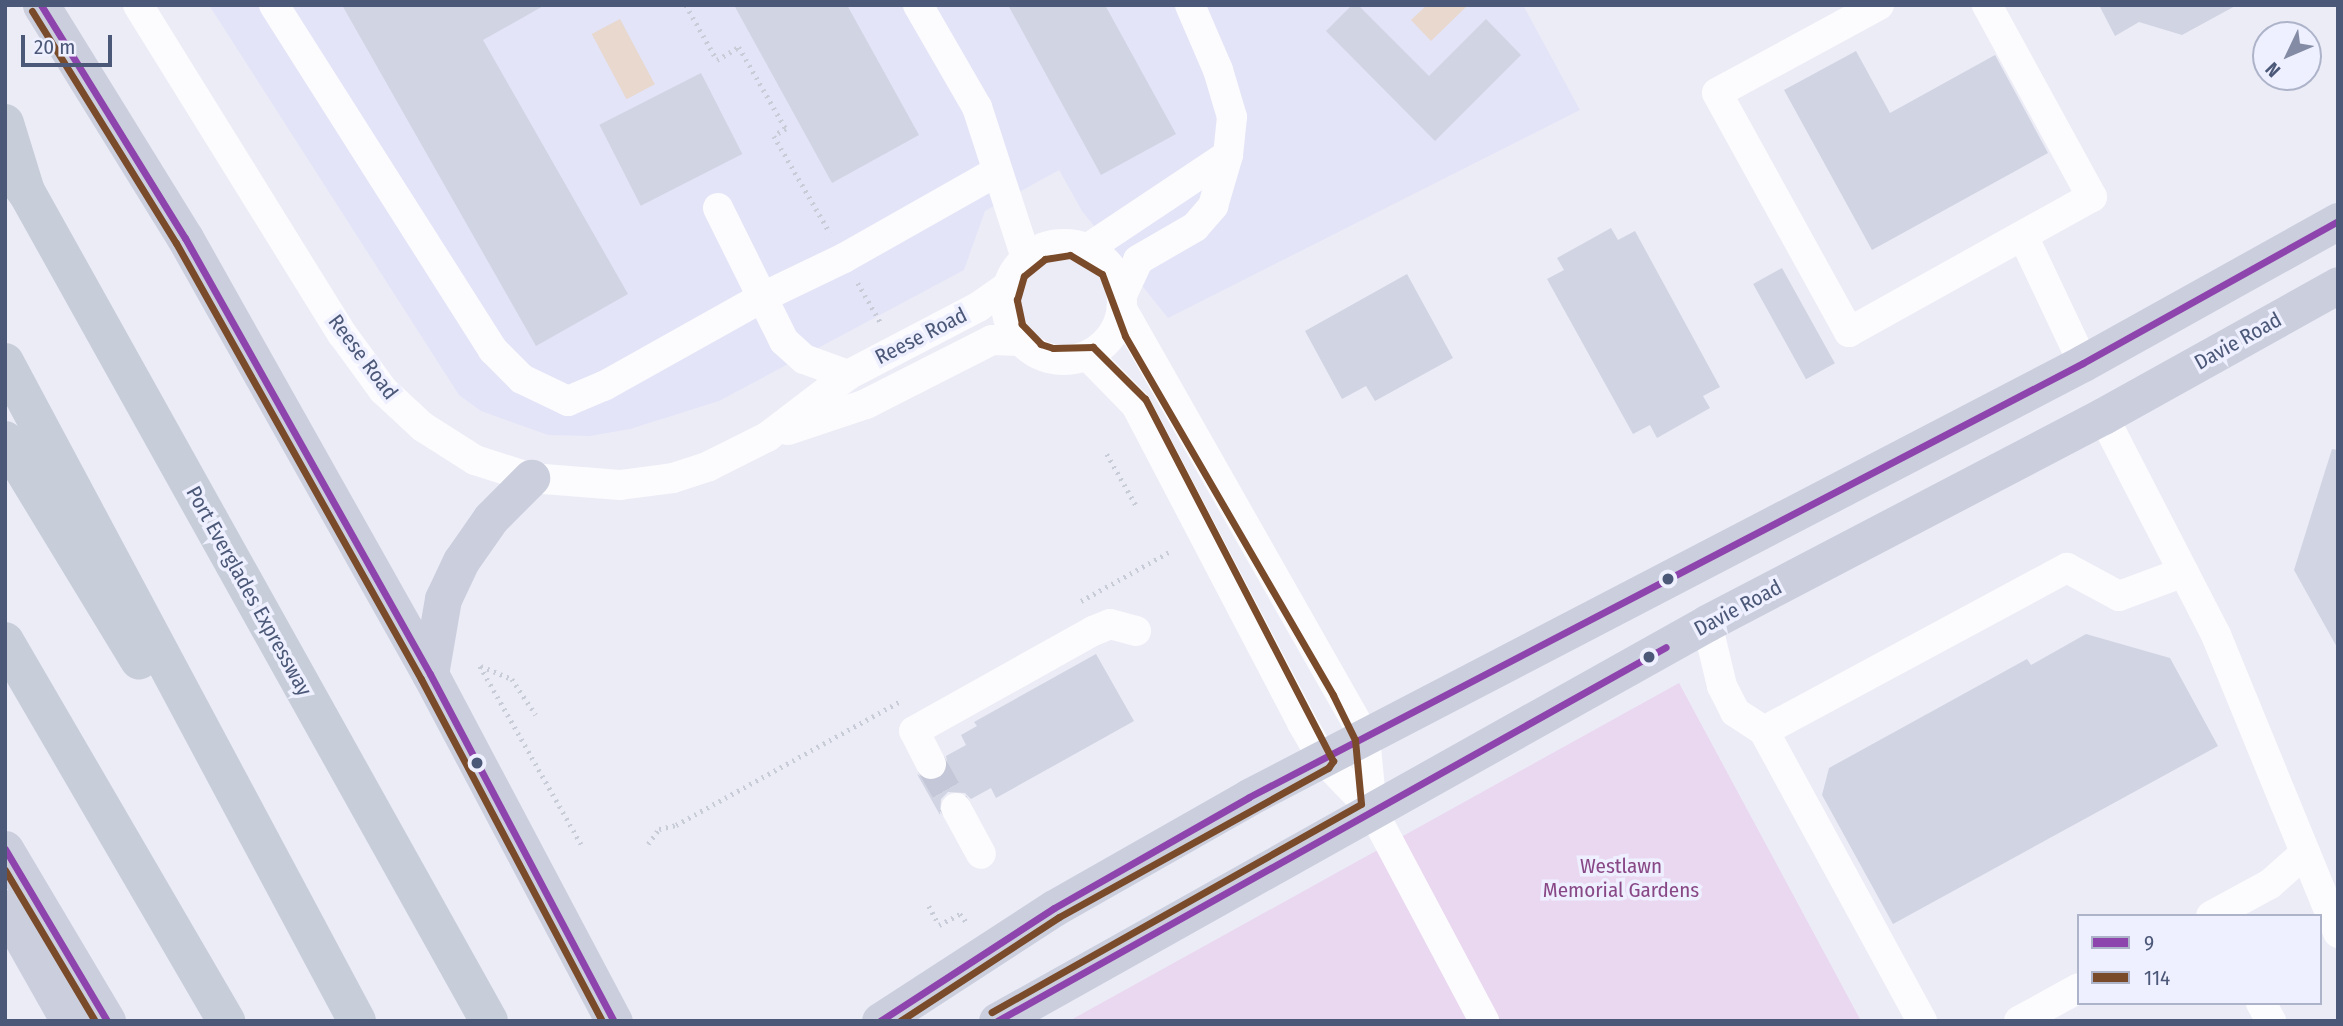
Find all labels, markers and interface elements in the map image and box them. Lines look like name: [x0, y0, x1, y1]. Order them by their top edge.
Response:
scale bar: [24, 21, 116, 65]
north arrow: [2252, 21, 2322, 91]
text: 20 m: [34, 34, 75, 60]
text: N: [2261, 57, 2285, 82]
street label: Reese Road: [871, 302, 971, 370]
street label: Davie Road: [2190, 307, 2286, 375]
street label: Reese Road: [323, 310, 403, 404]
street label: Port Everglades Expressway: [181, 482, 317, 700]
unlabelled marker: [1661, 572, 1675, 586]
street label: Davie Road: [1690, 574, 1786, 642]
unlabelled marker: [1642, 650, 1656, 664]
unlabelled marker: [470, 756, 484, 770]
park label: Westlawn Memorial Gardens: [1543, 853, 1699, 903]
legend: [2077, 914, 2322, 1005]
text: 9: [2144, 930, 2154, 956]
text: 114: [2144, 965, 2170, 991]

